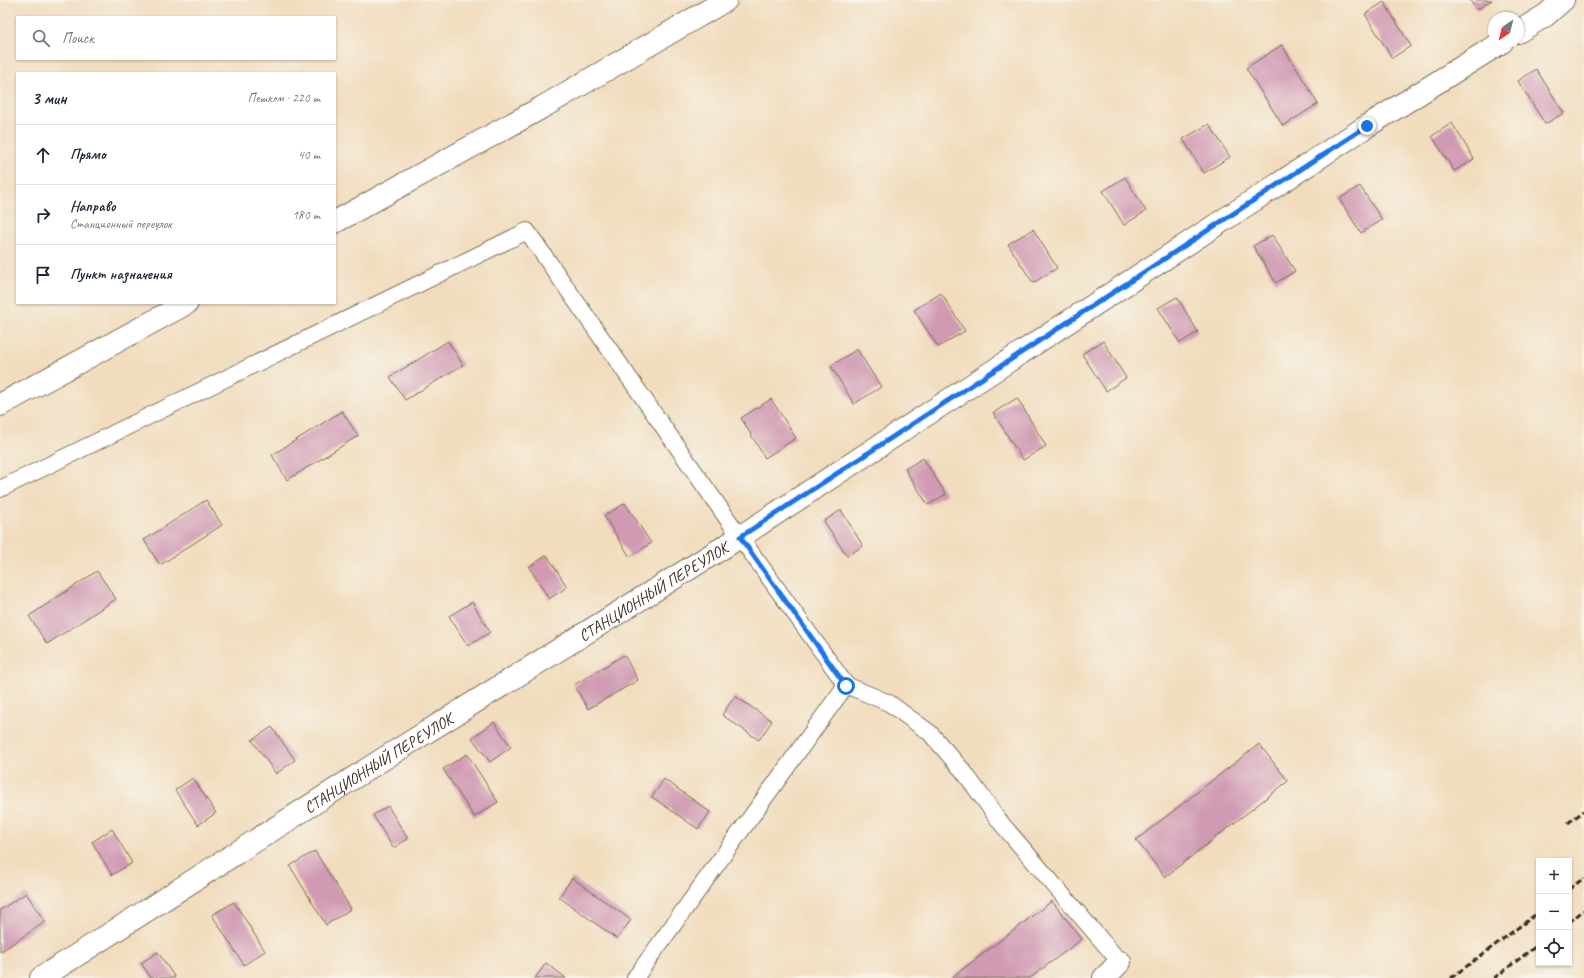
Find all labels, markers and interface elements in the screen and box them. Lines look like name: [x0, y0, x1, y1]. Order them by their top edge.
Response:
north arrow: [1488, 12, 1524, 48]
search box: [16, 16, 336, 60]
icon: search: [30, 27, 52, 49]
text: Поиск: [62, 29, 94, 48]
text: 3 мин: [32, 88, 67, 109]
text: Пешком · 220 m: [247, 90, 320, 106]
route end: [1358, 117, 1376, 135]
icon: ahead: [32, 144, 54, 166]
text: Прямо: [70, 145, 106, 164]
text: 40 m: [298, 147, 320, 163]
text: Направо: [70, 197, 116, 216]
icon: right: [32, 204, 54, 226]
text: 180 m: [292, 207, 320, 223]
text: Станционный переулок: [70, 216, 172, 232]
icon: arrive: [32, 264, 54, 286]
text: Пункт назначения: [70, 265, 172, 284]
street label: СТАНЦИОННЫЙ ПЕРЕУЛОК: [575, 536, 734, 646]
route start: [837, 677, 855, 695]
street label: СТАНЦИОННЫЙ ПЕРЕУЛОК: [301, 708, 459, 818]
map controls: [1536, 858, 1572, 966]
button: +: [1536, 858, 1572, 894]
button: −: [1536, 894, 1572, 930]
button: locate: [1536, 930, 1572, 966]

